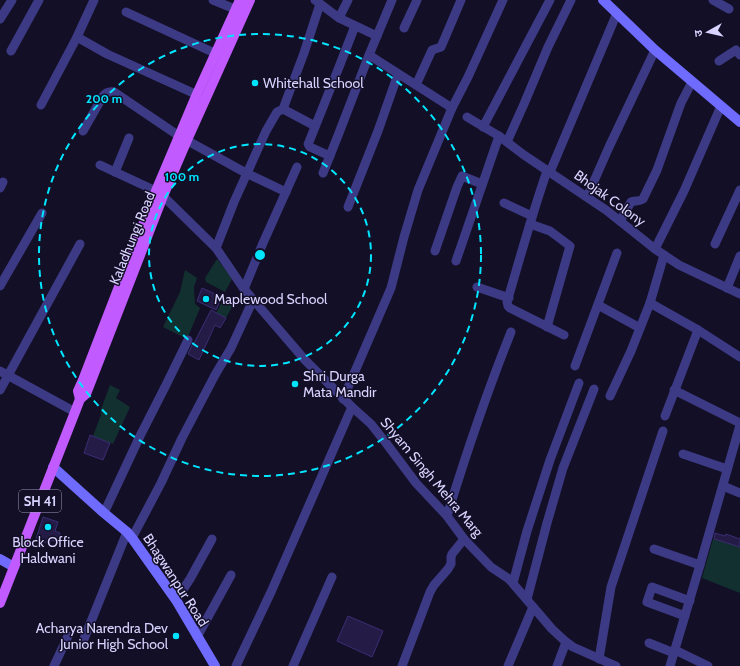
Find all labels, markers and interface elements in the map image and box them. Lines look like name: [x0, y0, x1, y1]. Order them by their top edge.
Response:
north arrow: [688, 12, 728, 52]
text: उ: [691, 29, 705, 38]
place label: Whitehall School: [263, 74, 364, 92]
marker: Whitehall School: [250, 78, 260, 88]
text: 200 m: [86, 91, 122, 106]
street label: Bhojak Colony: [571, 166, 649, 230]
text: 100 m: [165, 169, 199, 184]
street label: Kaladhungi Road: [105, 189, 159, 287]
centre of rings: [253, 248, 267, 262]
place label: Maplewood School: [214, 290, 328, 308]
marker: Maplewood School: [201, 294, 211, 304]
place label: Shri Durga Mata Mandir: [303, 367, 377, 401]
marker: Shri Durga Mata Mandir: [290, 379, 300, 389]
street label: Shyam Singh Mehra Marg: [377, 413, 488, 541]
road number: SH 41: [19, 490, 61, 512]
marker: Block Office Haldwani: [43, 522, 53, 532]
street label: Bhagwanpur Road: [139, 530, 213, 630]
place label: Block Office Haldwani: [12, 533, 84, 567]
place label: Acharya Narendra Dev Junior High School: [36, 619, 169, 653]
marker: Acharya Narendra Dev Junior High School: [171, 631, 181, 641]

